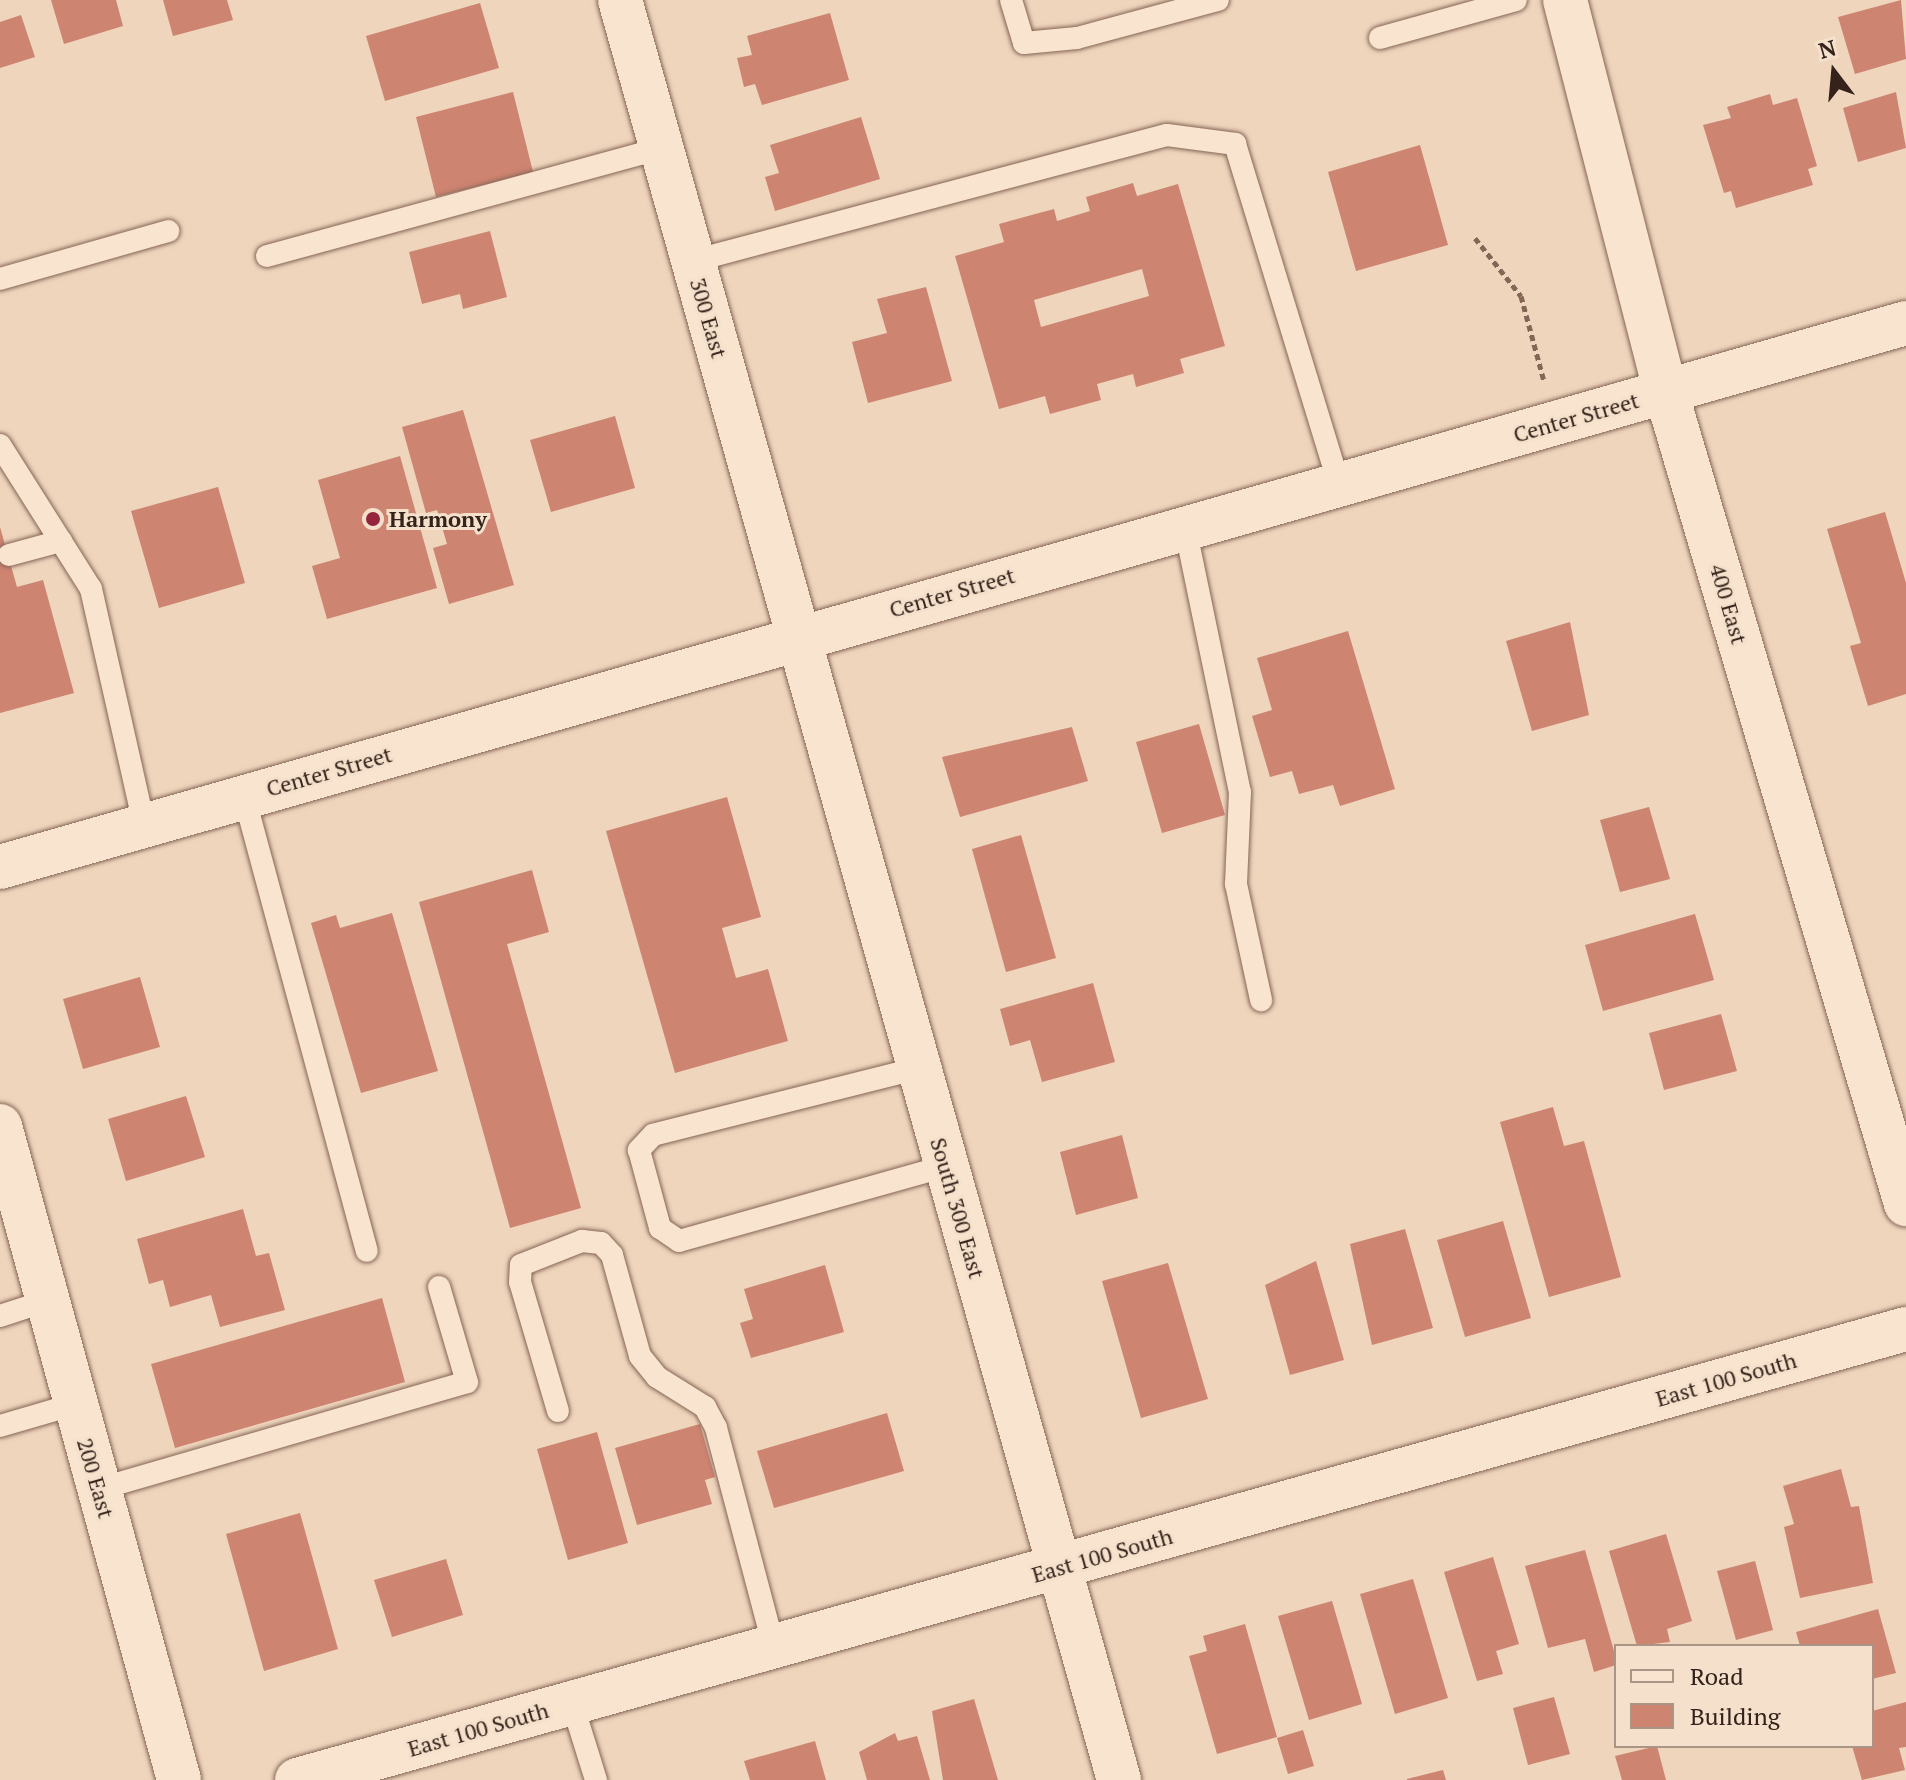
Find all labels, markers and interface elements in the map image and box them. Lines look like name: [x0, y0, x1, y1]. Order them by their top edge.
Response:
north arrow: [1794, 32, 1874, 112]
text: N: [1815, 32, 1839, 65]
street label: 300 East: [685, 275, 733, 361]
street label: Center Street: [1510, 386, 1642, 448]
place label: Harmony: [389, 506, 487, 532]
marker: Harmony: [364, 510, 382, 528]
street label: Center Street: [886, 561, 1018, 623]
street label: 400 East: [1705, 561, 1753, 647]
street label: Center Street: [263, 740, 395, 802]
street label: South 300 East: [925, 1135, 991, 1281]
street label: East 100 South: [1653, 1346, 1799, 1412]
street label: 200 East: [72, 1435, 120, 1521]
street label: East 100 South: [1029, 1522, 1175, 1588]
legend: [1614, 1644, 1874, 1748]
text: Road: [1690, 1660, 1744, 1692]
street label: East 100 South: [405, 1696, 551, 1762]
text: Building: [1690, 1700, 1780, 1732]

